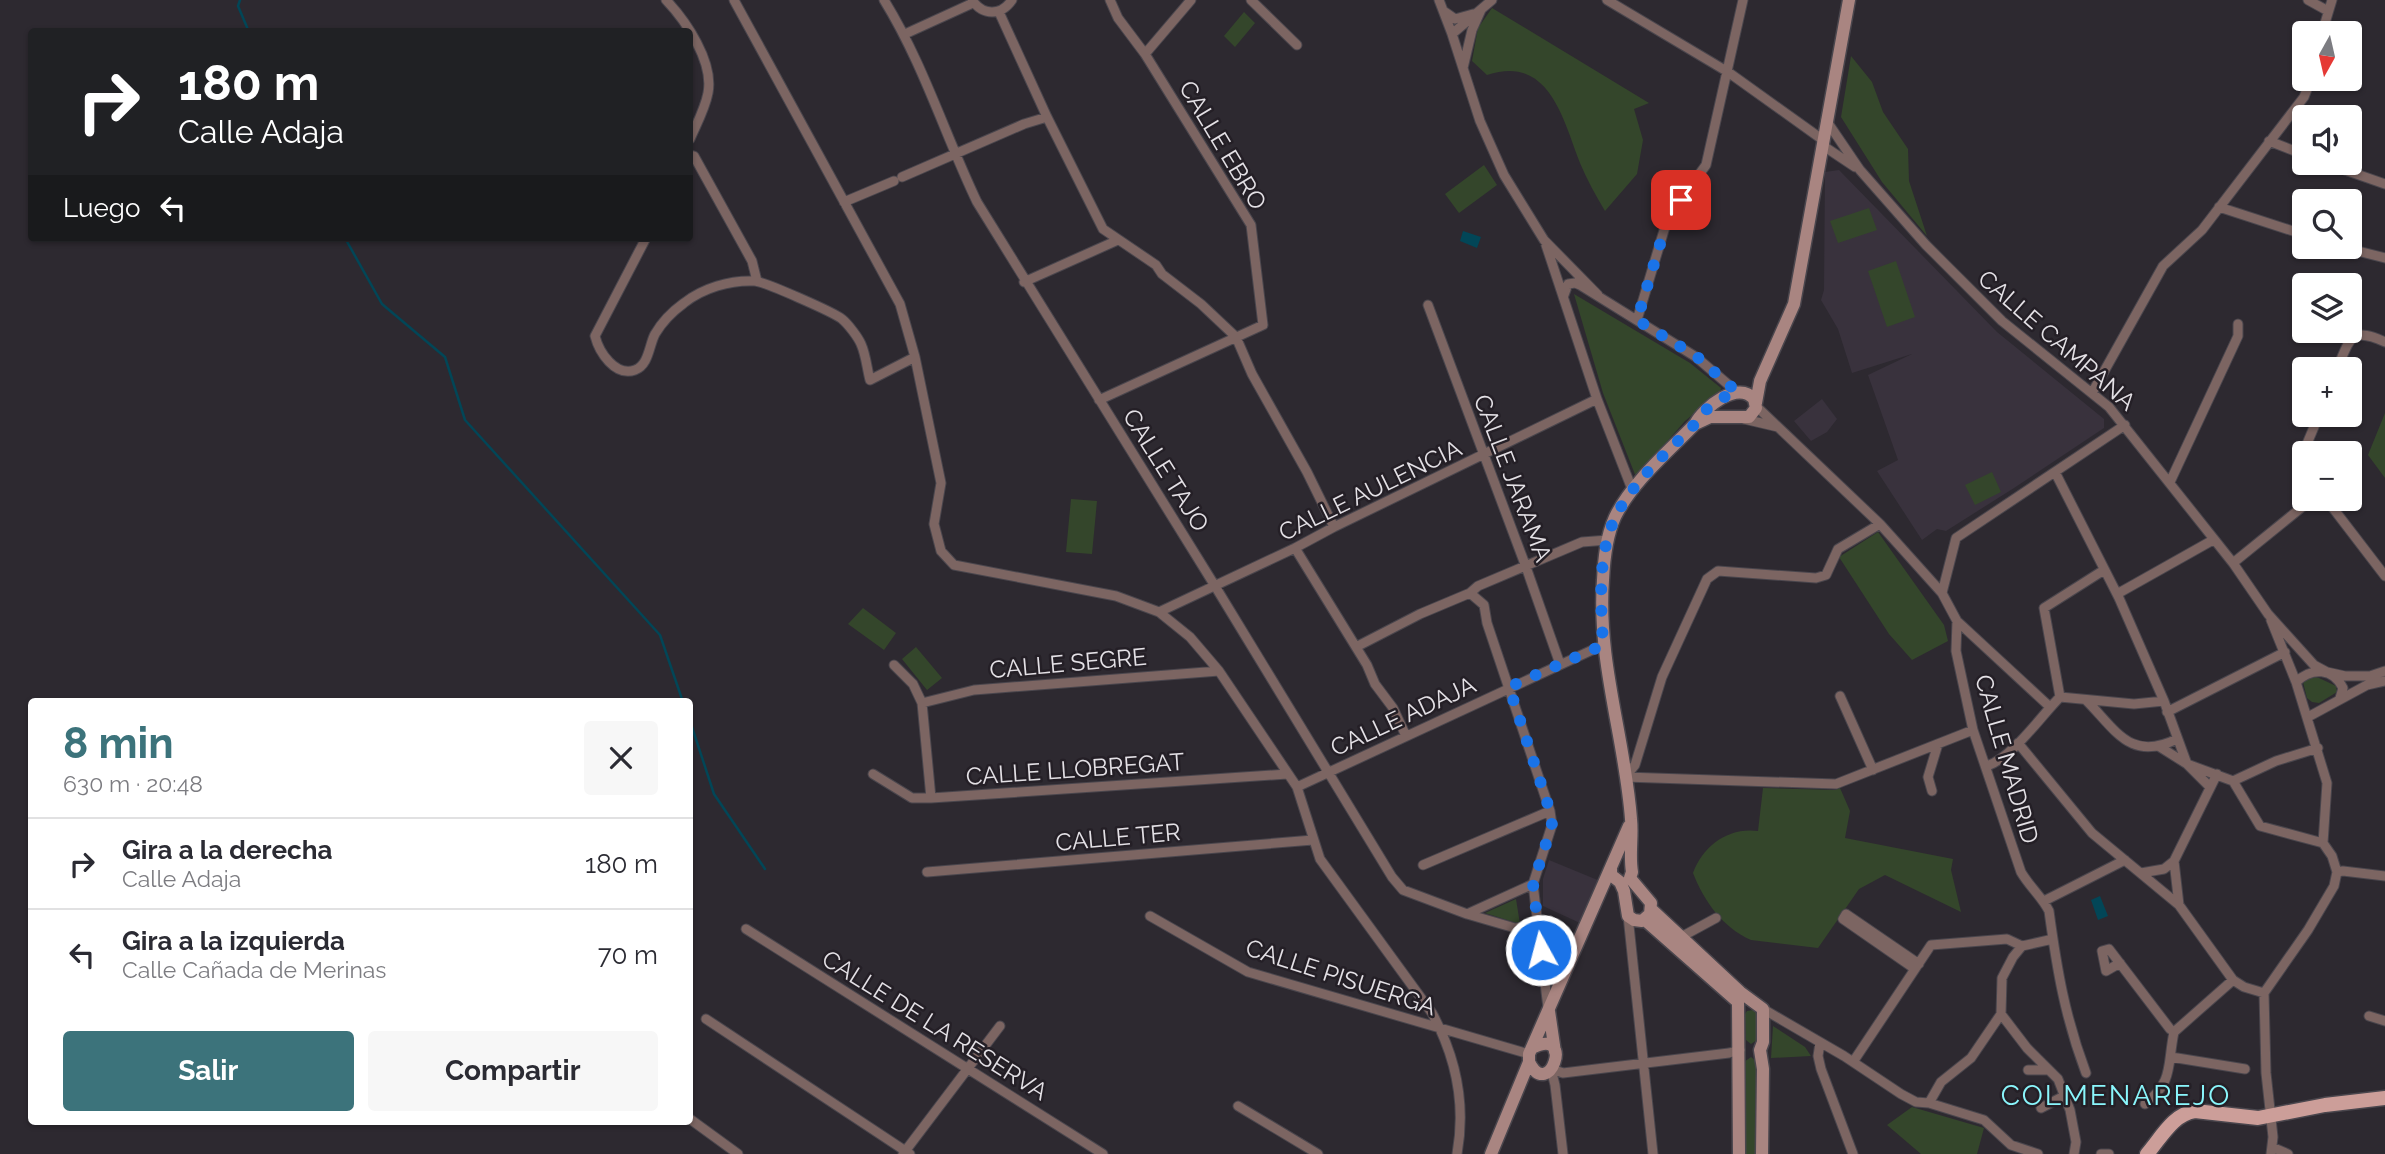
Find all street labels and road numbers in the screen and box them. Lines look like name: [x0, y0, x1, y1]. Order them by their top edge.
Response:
street label: CALLE EBRO: [1173, 75, 1273, 215]
street label: CALLE CAMPANA: [1972, 264, 2142, 416]
street label: CALLE JARAMA: [1468, 390, 1558, 566]
street label: CALLE TAJO: [1117, 403, 1215, 537]
street label: CALLE AULENCIA: [1274, 433, 1466, 547]
street label: CALLE SEGRE: [988, 642, 1148, 684]
street label: CALLE ADAJA: [1326, 670, 1480, 762]
street label: CALLE MADRID: [1969, 671, 2045, 847]
street label: CALLE LLOBREGAT: [965, 747, 1186, 791]
street label: CALLE TER: [1054, 817, 1182, 857]
street label: CALLE PISUERGA: [1242, 933, 1440, 1021]
street label: CALLE DE LA RESERVA: [817, 944, 1053, 1106]

